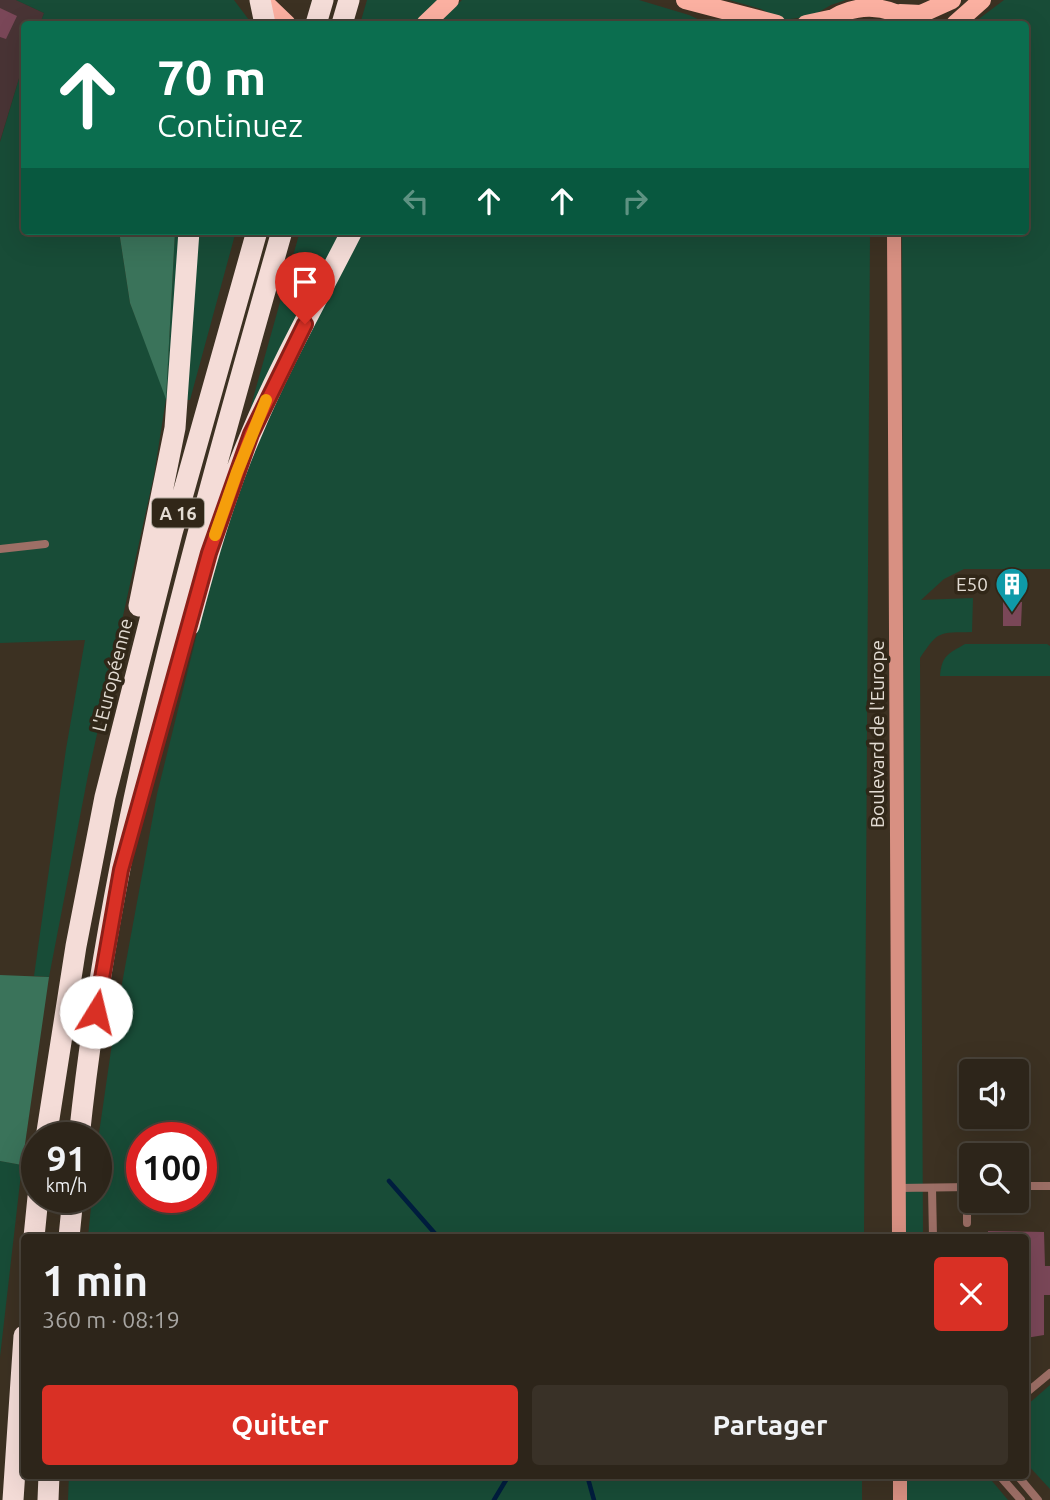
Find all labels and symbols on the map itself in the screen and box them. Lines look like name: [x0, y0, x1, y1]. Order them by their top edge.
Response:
pin: [275, 252, 335, 324]
road number: A 16: [152, 499, 204, 528]
building icon: E50: [993, 565, 1031, 614]
place label: E50: [956, 573, 988, 595]
street label: L'Européenne: [87, 616, 137, 734]
street label: Boulevard de l'Europe: [866, 640, 888, 828]
position arrow: [59, 975, 133, 1049]
speed limit sign: 100: [126, 1122, 217, 1213]

